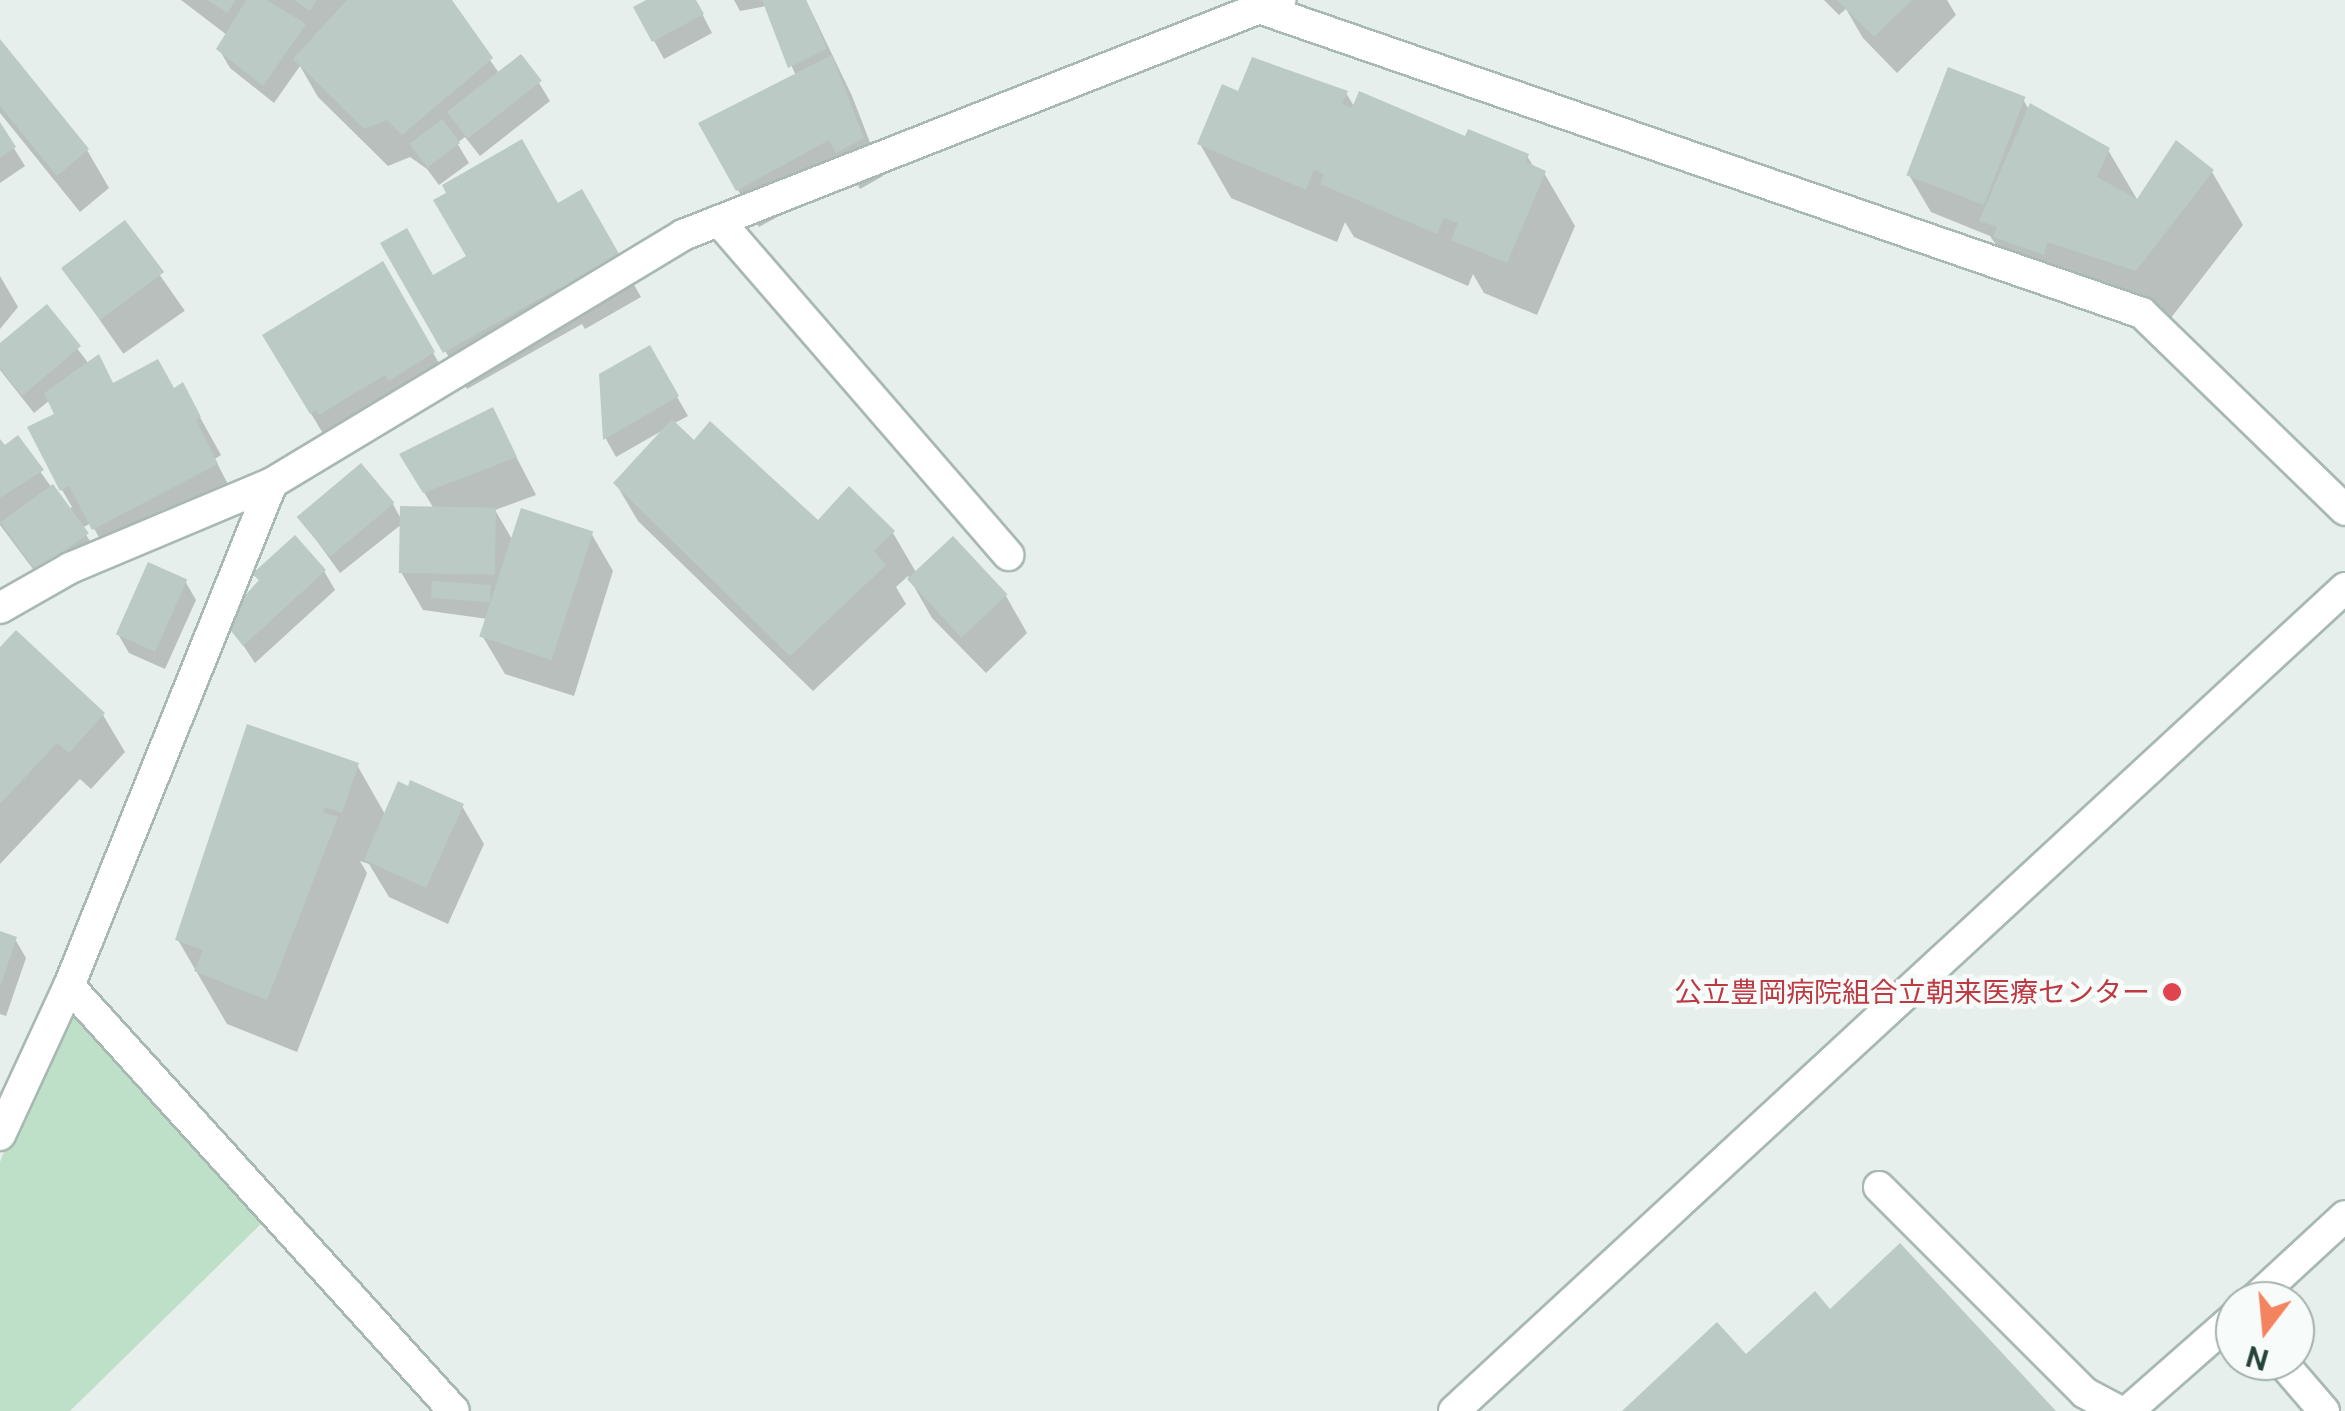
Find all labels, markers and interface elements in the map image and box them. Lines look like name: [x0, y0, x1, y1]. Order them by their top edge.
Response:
place label: 公立豊岡病院組合立朝来医療センター: [1674, 975, 2150, 1009]
marker: 公立豊岡病院組合立朝来医療センター: [2159, 979, 2185, 1005]
north arrow: [2215, 1281, 2315, 1381]
text: N: [2242, 1340, 2272, 1377]

